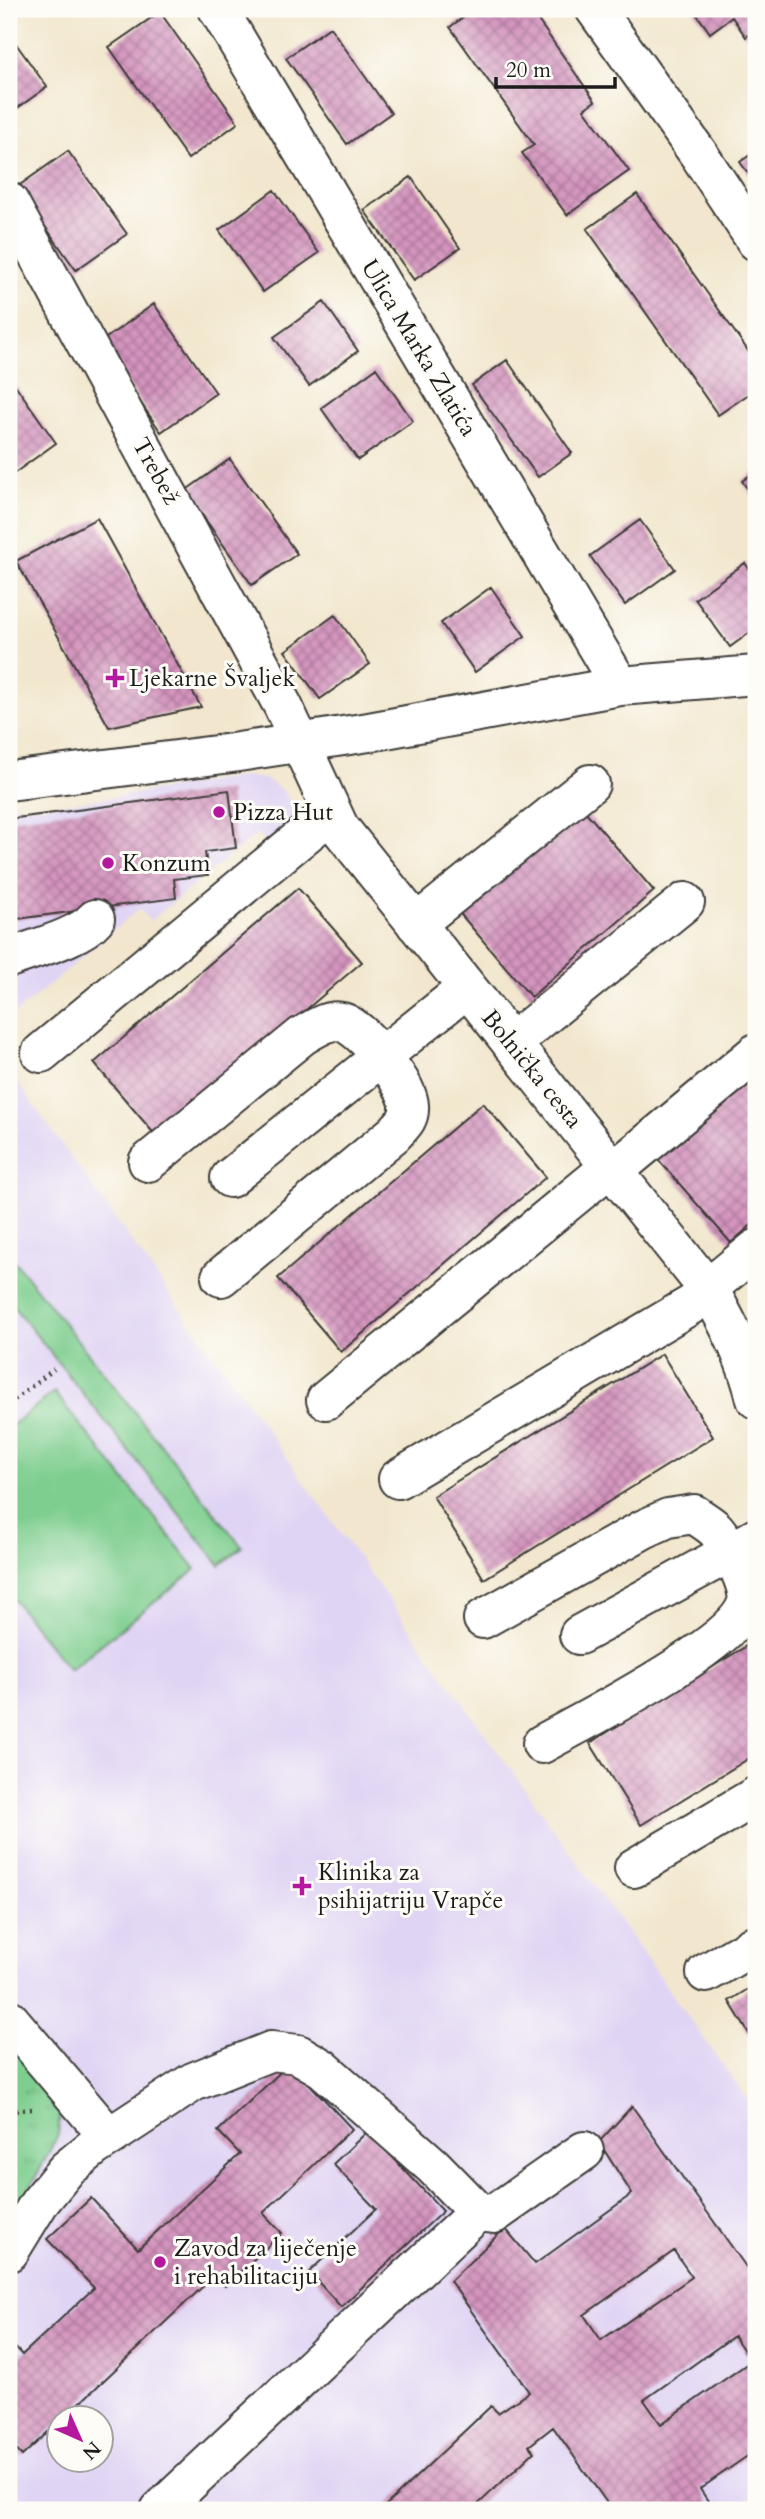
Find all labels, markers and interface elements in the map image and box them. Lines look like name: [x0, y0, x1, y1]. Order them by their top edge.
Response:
scale bar: [496, 46, 614, 90]
text: 20 m: [506, 56, 551, 85]
street label: Ulica Marka Zlatića: [353, 253, 485, 443]
street label: Trebež: [124, 432, 188, 511]
place label: Ljekarne Švaljek: [129, 662, 295, 695]
marker: Ljekarne Švaljek: [107, 670, 123, 686]
place label: Pizza Hut: [233, 796, 333, 829]
marker: Pizza Hut: [211, 804, 227, 820]
place label: Konzum: [122, 847, 211, 880]
marker: Konzum: [100, 855, 116, 871]
street label: Bolnička cesta: [474, 1003, 591, 1136]
place label: Klinika za psihijatriju Vrapče: [318, 1856, 503, 1917]
marker: Klinika za psihijatriju Vrapče: [292, 1876, 312, 1896]
place label: Zavod za liječenje i rehabilitaciju: [174, 2232, 357, 2293]
marker: Zavod za liječenje i rehabilitaciju: [152, 2254, 168, 2270]
north arrow: [46, 2404, 116, 2474]
text: N: [76, 2435, 106, 2466]

